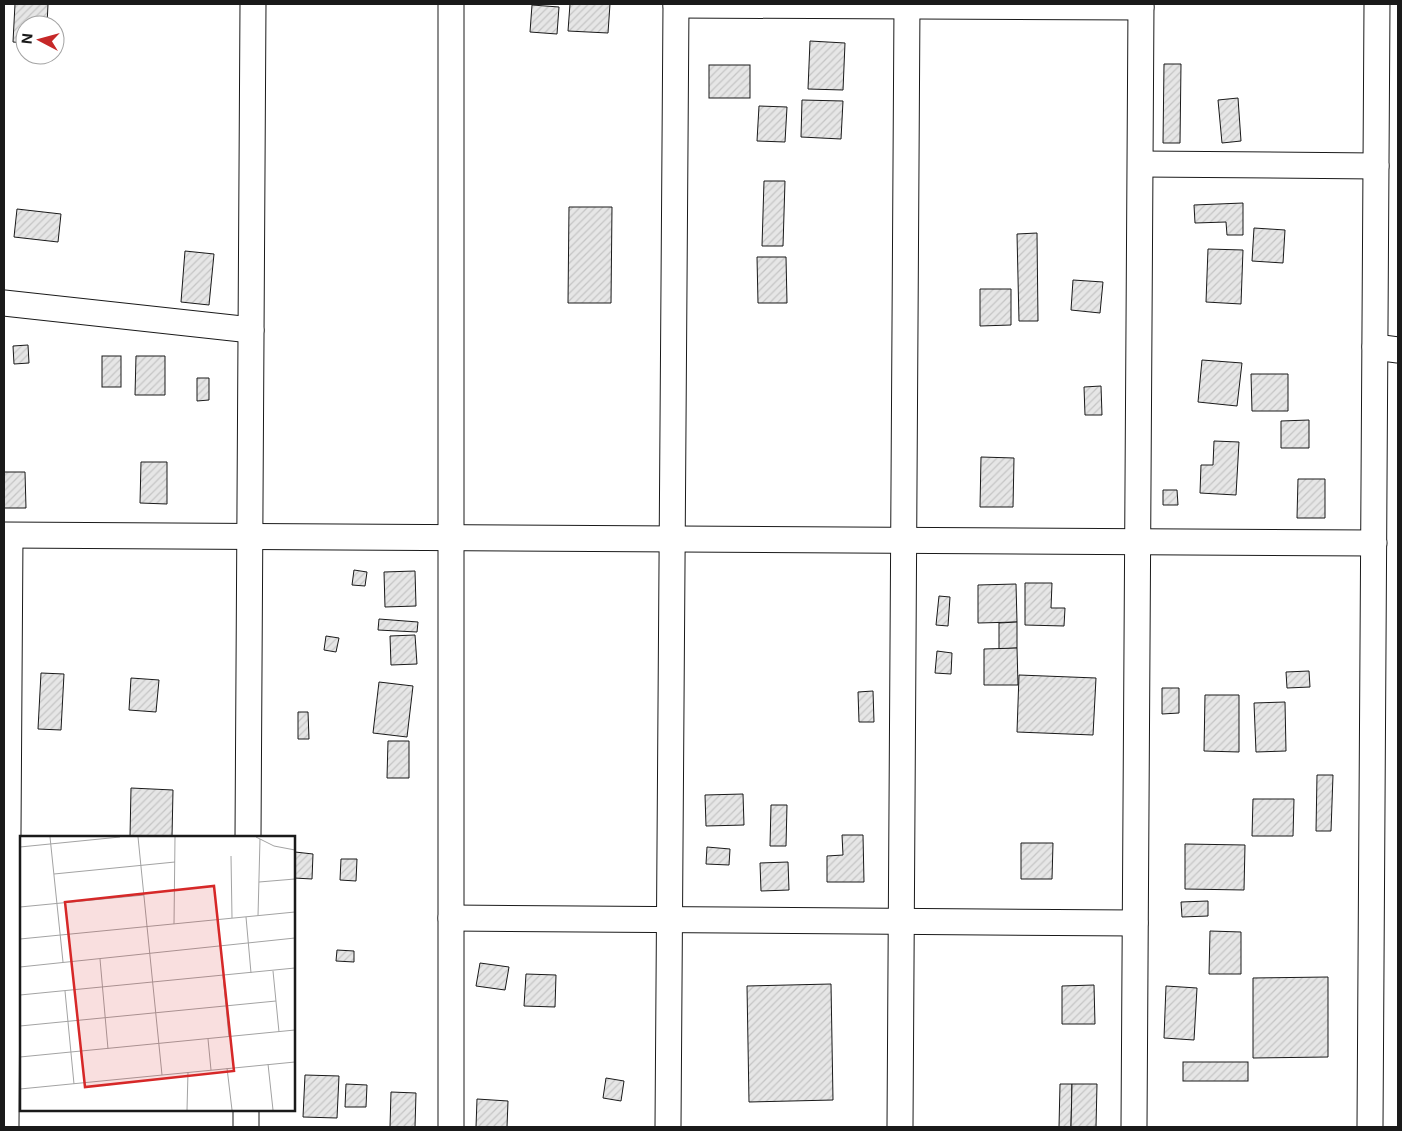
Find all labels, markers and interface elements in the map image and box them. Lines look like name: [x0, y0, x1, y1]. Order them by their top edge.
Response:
north arrow: [15, 15, 65, 65]
text: N: [18, 32, 36, 45]
inset map: [20, 836, 295, 1111]

